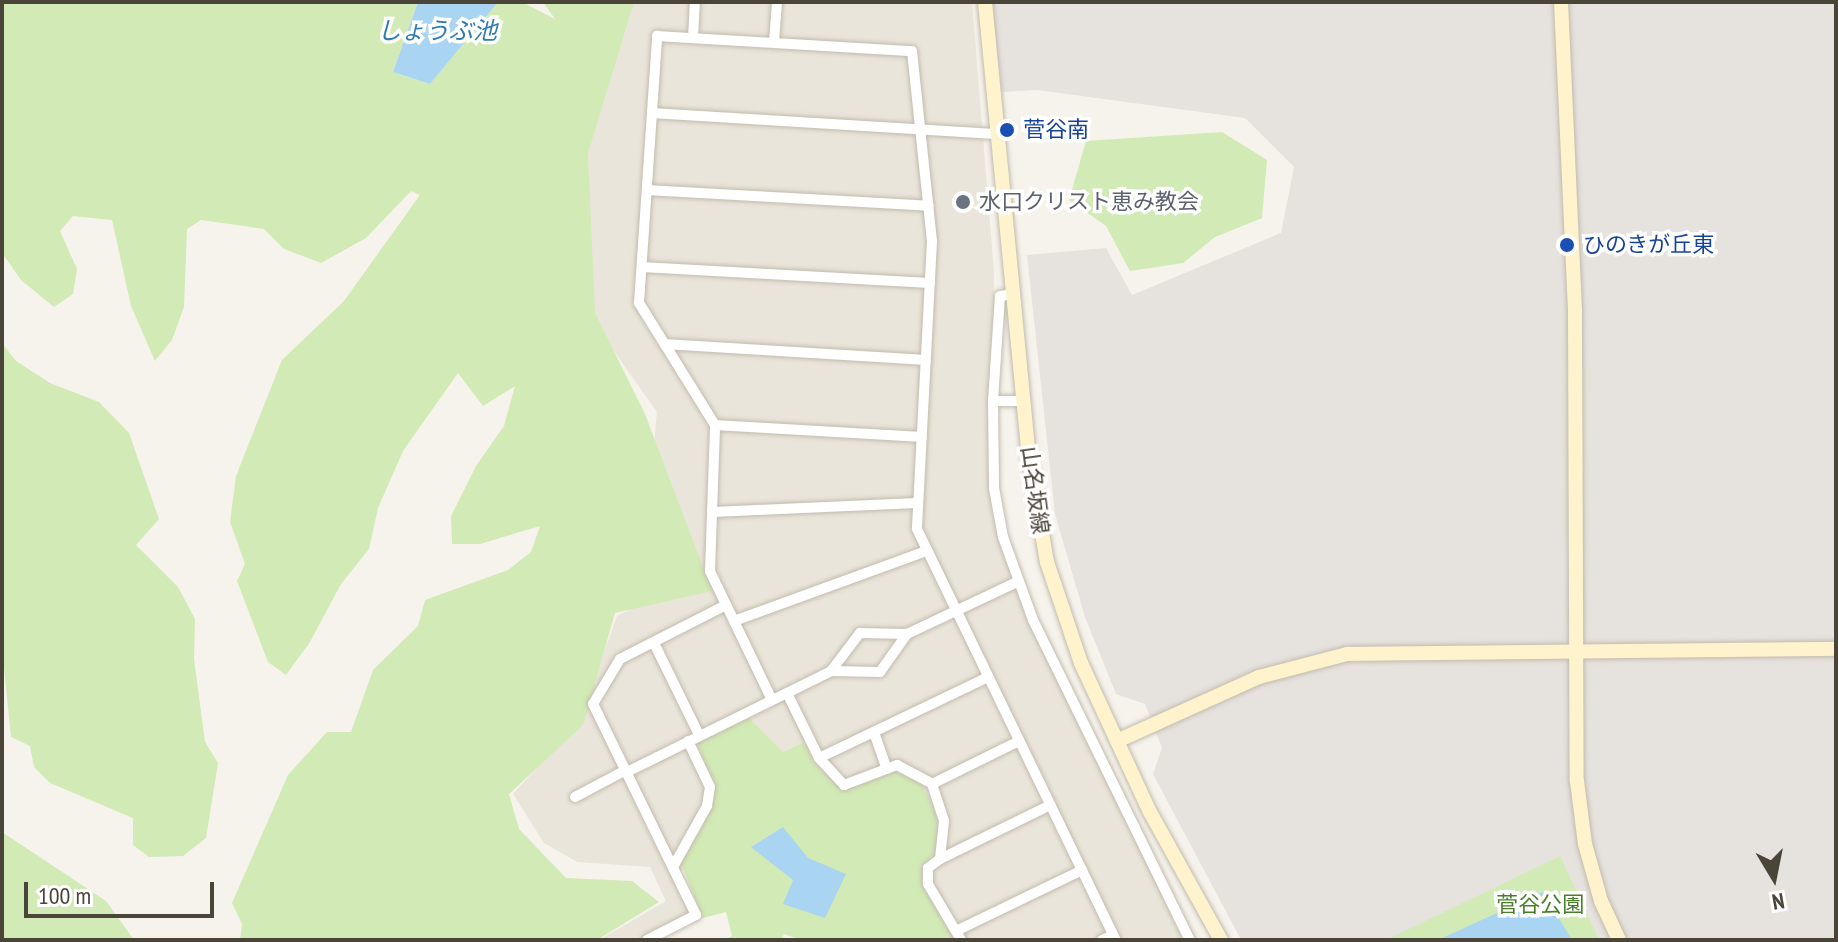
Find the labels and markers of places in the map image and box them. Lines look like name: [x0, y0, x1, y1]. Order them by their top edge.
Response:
place label: 菅谷南: [1023, 117, 1089, 143]
marker: 菅谷南: [998, 121, 1016, 139]
place label: 水口クリスト恵み教会: [979, 189, 1199, 215]
marker: 水口クリスト恵み教会: [954, 193, 972, 211]
place label: ひのきが丘東: [1583, 232, 1715, 258]
marker: ひのきが丘東: [1558, 236, 1576, 254]

